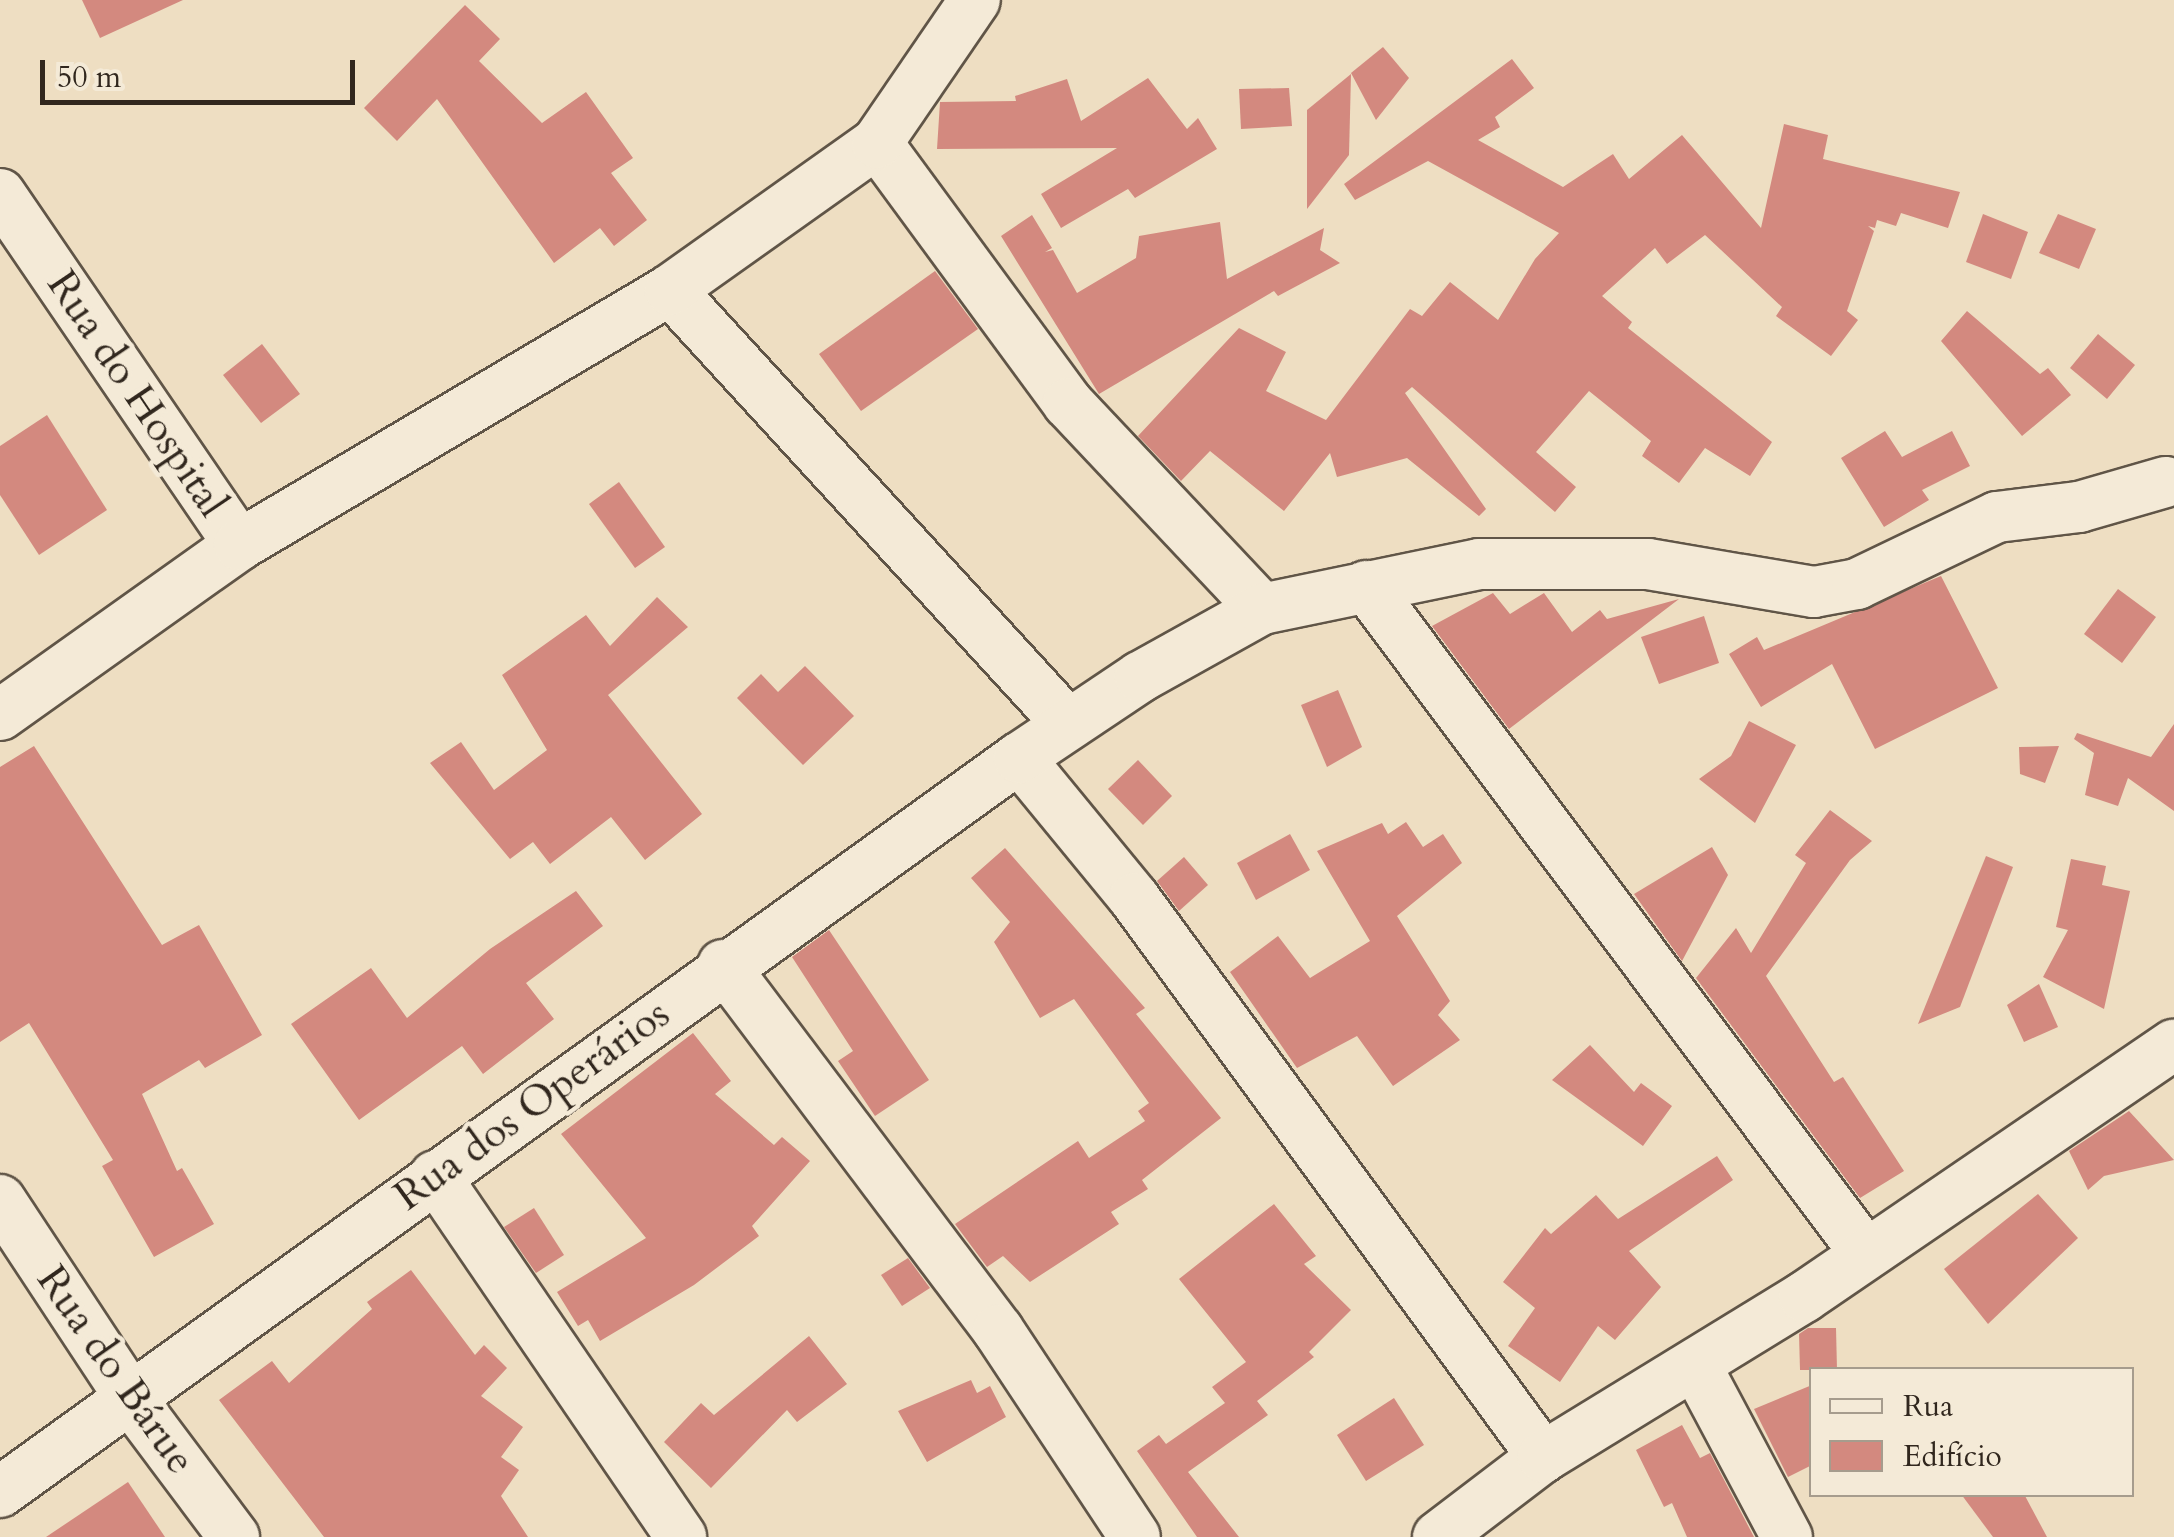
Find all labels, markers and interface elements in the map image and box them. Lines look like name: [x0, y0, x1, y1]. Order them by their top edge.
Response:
scale bar: [45, 40, 360, 102]
text: 50 m: [57, 57, 121, 98]
street label: Rua do Hospital: [36, 261, 238, 527]
street label: Rua dos Operários: [385, 988, 679, 1222]
street label: Rua do Bárue: [26, 1256, 206, 1484]
legend: [1809, 1367, 2134, 1497]
text: Rua: [1903, 1386, 1953, 1427]
text: Edifício: [1903, 1436, 2002, 1477]

